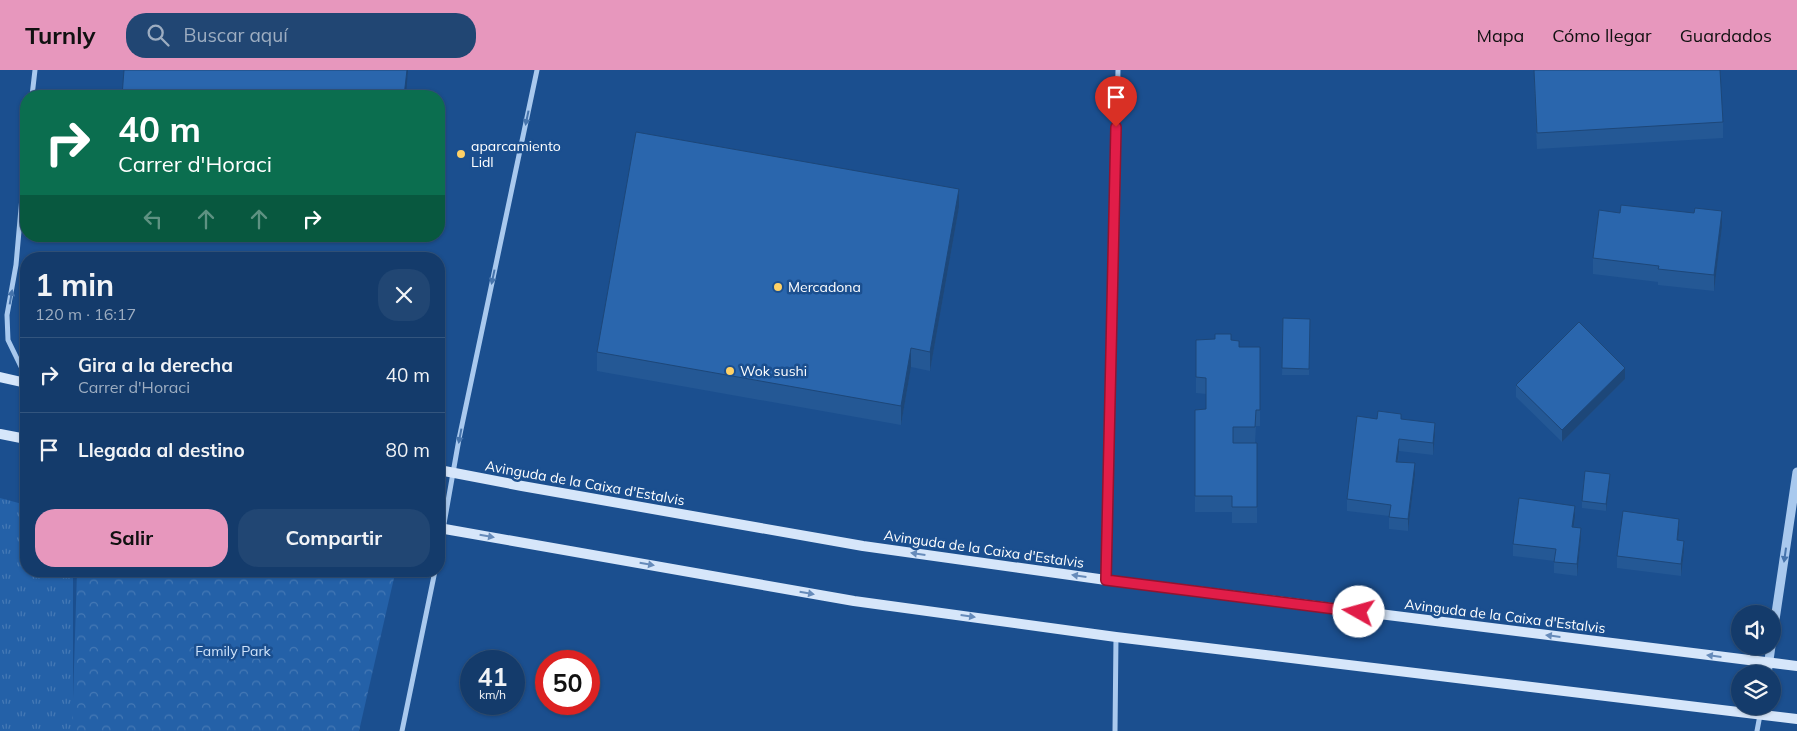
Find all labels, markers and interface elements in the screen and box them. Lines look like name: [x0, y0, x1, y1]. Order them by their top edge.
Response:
search box: [126, 13, 476, 58]
text: Turnly: [25, 20, 96, 50]
icon: search: [144, 21, 172, 49]
text: Buscar aquí: [184, 23, 288, 47]
text: Mapa: [1476, 24, 1524, 47]
text: Cómo llegar: [1552, 24, 1652, 47]
text: Guardados: [1680, 24, 1772, 47]
pin: [1095, 76, 1137, 127]
icon: arrive: [1102, 83, 1130, 111]
text: 40 m: [118, 107, 201, 151]
icon: right: [35, 110, 100, 175]
one-way arrow: [523, 110, 531, 125]
place label: aparcamiento Lidl: [471, 137, 561, 171]
marker: aparcamiento Lidl: [455, 148, 467, 160]
text: Carrer d'Horaci: [118, 150, 272, 178]
icon: left: [139, 205, 167, 233]
icon: ahead: [192, 205, 220, 233]
icon: ahead: [245, 205, 273, 233]
icon: right: [298, 205, 326, 233]
text: 1 min: [35, 266, 114, 304]
button: close: [378, 269, 430, 321]
one-way arrow: [489, 269, 497, 284]
place label: Mercadona: [788, 278, 861, 296]
marker: Mercadona: [772, 281, 784, 293]
one-way arrow: [7, 289, 15, 305]
text: 120 m · 16:17: [35, 304, 136, 324]
text: Gira a la derecha: [78, 353, 233, 377]
icon: right: [35, 361, 63, 389]
place label: Wok sushi: [740, 362, 807, 380]
text: 40 m: [386, 363, 430, 387]
marker: Wok sushi: [724, 365, 736, 377]
text: Carrer d'Horaci: [78, 377, 190, 397]
one-way arrow: [455, 428, 463, 444]
icon: arrive: [35, 436, 63, 464]
text: Llegada al destino: [78, 438, 245, 462]
text: 80 m: [386, 438, 430, 462]
street label: Avinguda de la Caixa d'Estalvis: [484, 457, 686, 509]
button: Salir: [35, 509, 228, 567]
button: Compartir: [238, 509, 430, 567]
street label: Avinguda de la Caixa d'Estalvis: [883, 526, 1085, 572]
one-way arrow: [479, 533, 495, 541]
one-way arrow: [1781, 547, 1789, 563]
one-way arrow: [910, 549, 926, 557]
one-way arrow: [639, 561, 655, 569]
one-way arrow: [1070, 572, 1086, 580]
position arrow: [1332, 585, 1384, 637]
one-way arrow: [799, 589, 815, 597]
street label: Avinguda de la Caixa d'Estalvis: [1403, 595, 1607, 637]
map controls: [1731, 605, 1781, 715]
button: sound: [1731, 605, 1781, 655]
one-way arrow: [960, 613, 976, 621]
one-way arrow: [1544, 632, 1560, 640]
park label: Family Park: [195, 642, 272, 660]
speed limit sign: 50: [535, 650, 600, 715]
one-way arrow: [1705, 652, 1721, 660]
text: 41: [477, 661, 508, 692]
button: layers: [1731, 665, 1781, 715]
text: km/h: [479, 687, 506, 702]

